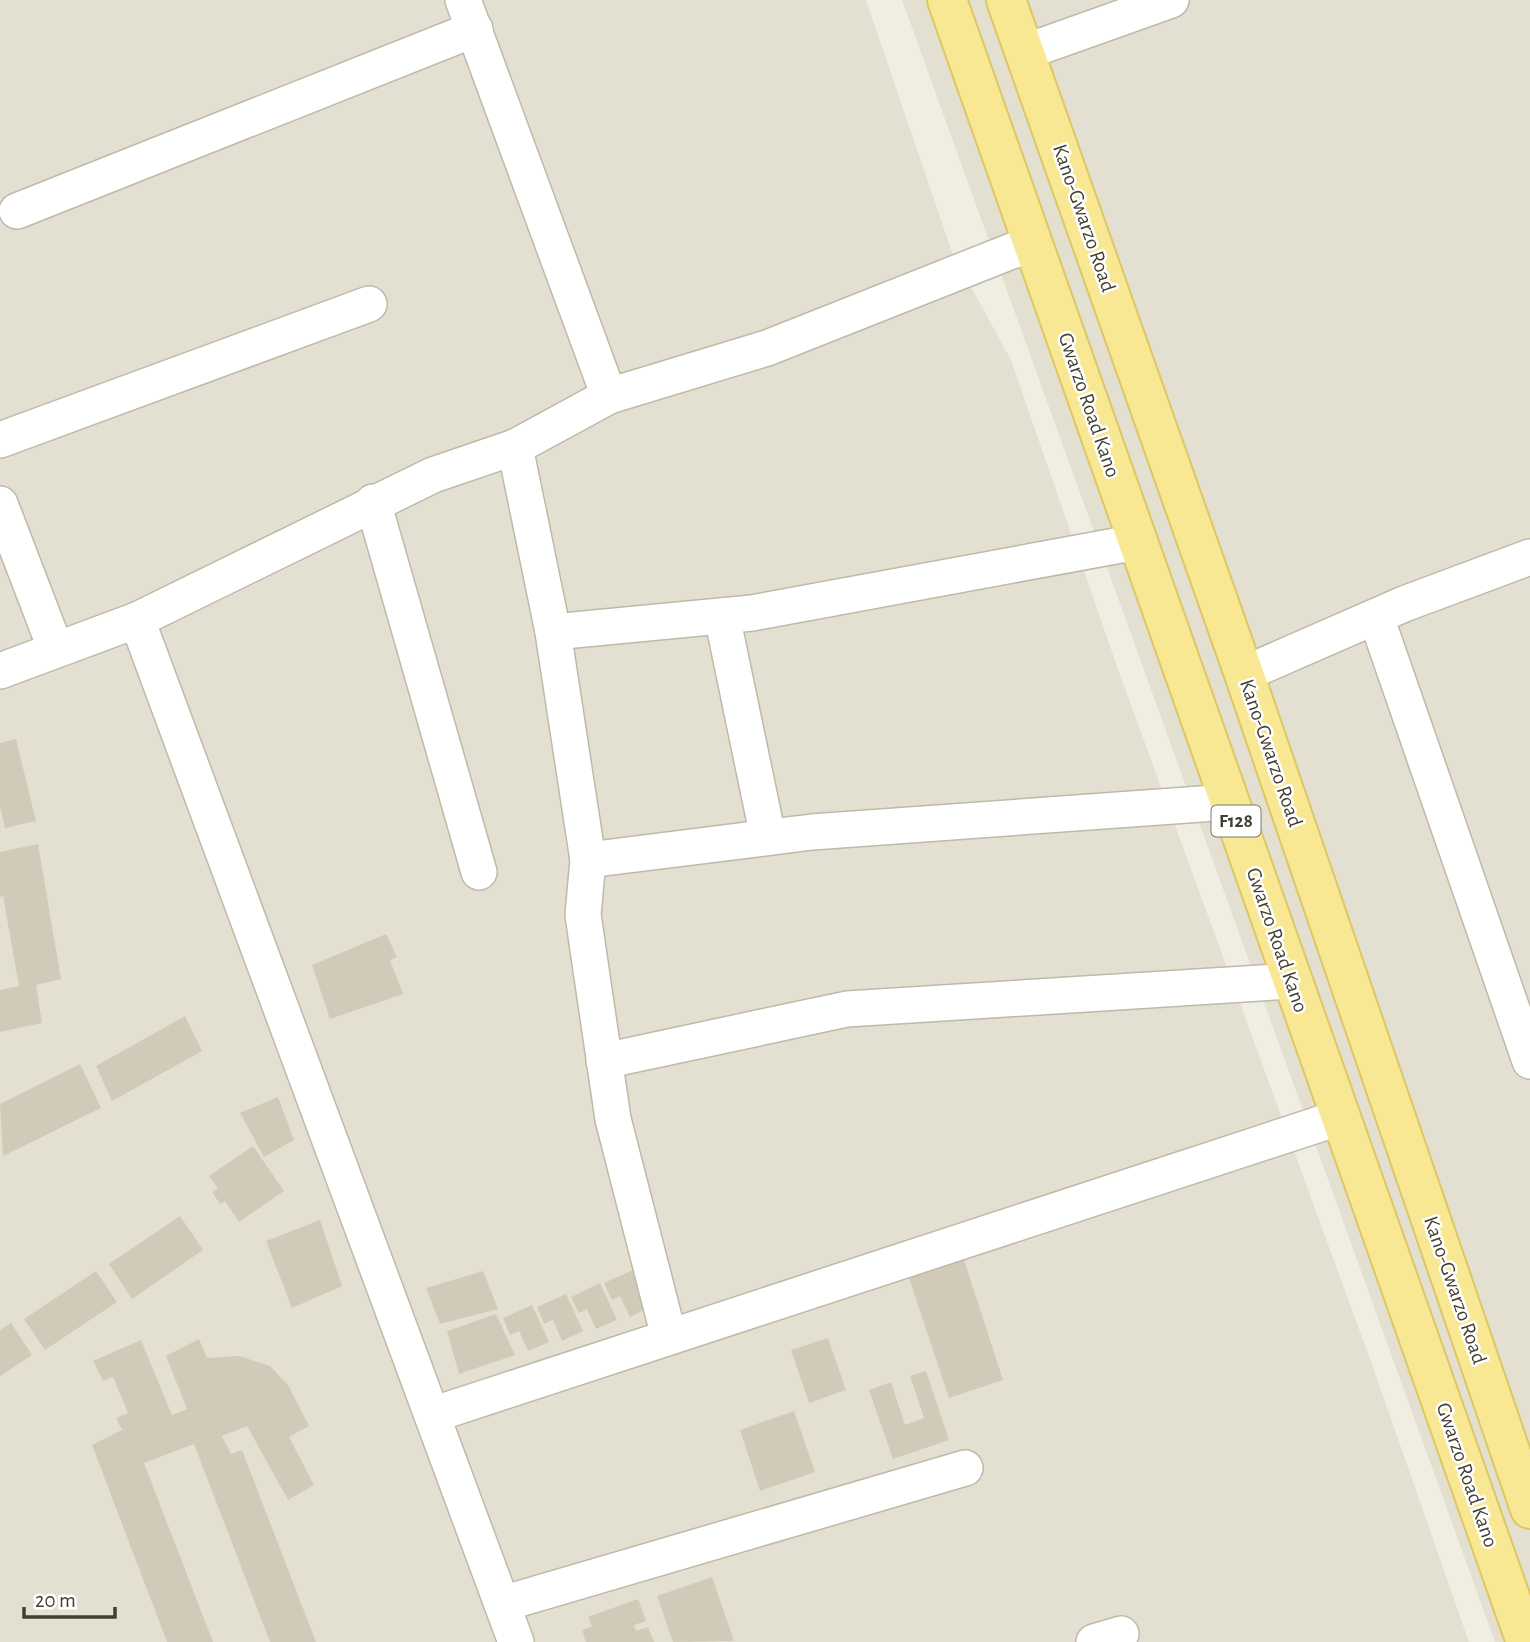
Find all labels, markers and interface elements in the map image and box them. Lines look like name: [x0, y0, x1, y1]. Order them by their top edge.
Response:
street label: Kano-Gwarzo Road: [1049, 142, 1119, 295]
street label: Gwarzo Road Kano: [1054, 330, 1124, 480]
street label: Kano-Gwarzo Road: [1236, 677, 1306, 830]
road number: F128: [1212, 806, 1260, 836]
street label: Gwarzo Road Kano: [1242, 865, 1312, 1015]
street label: Kano-Gwarzo Road: [1420, 1214, 1490, 1367]
street label: Gwarzo Road Kano: [1432, 1400, 1502, 1550]
scale bar: [24, 1576, 116, 1620]
text: 20 m: [35, 1590, 76, 1611]

